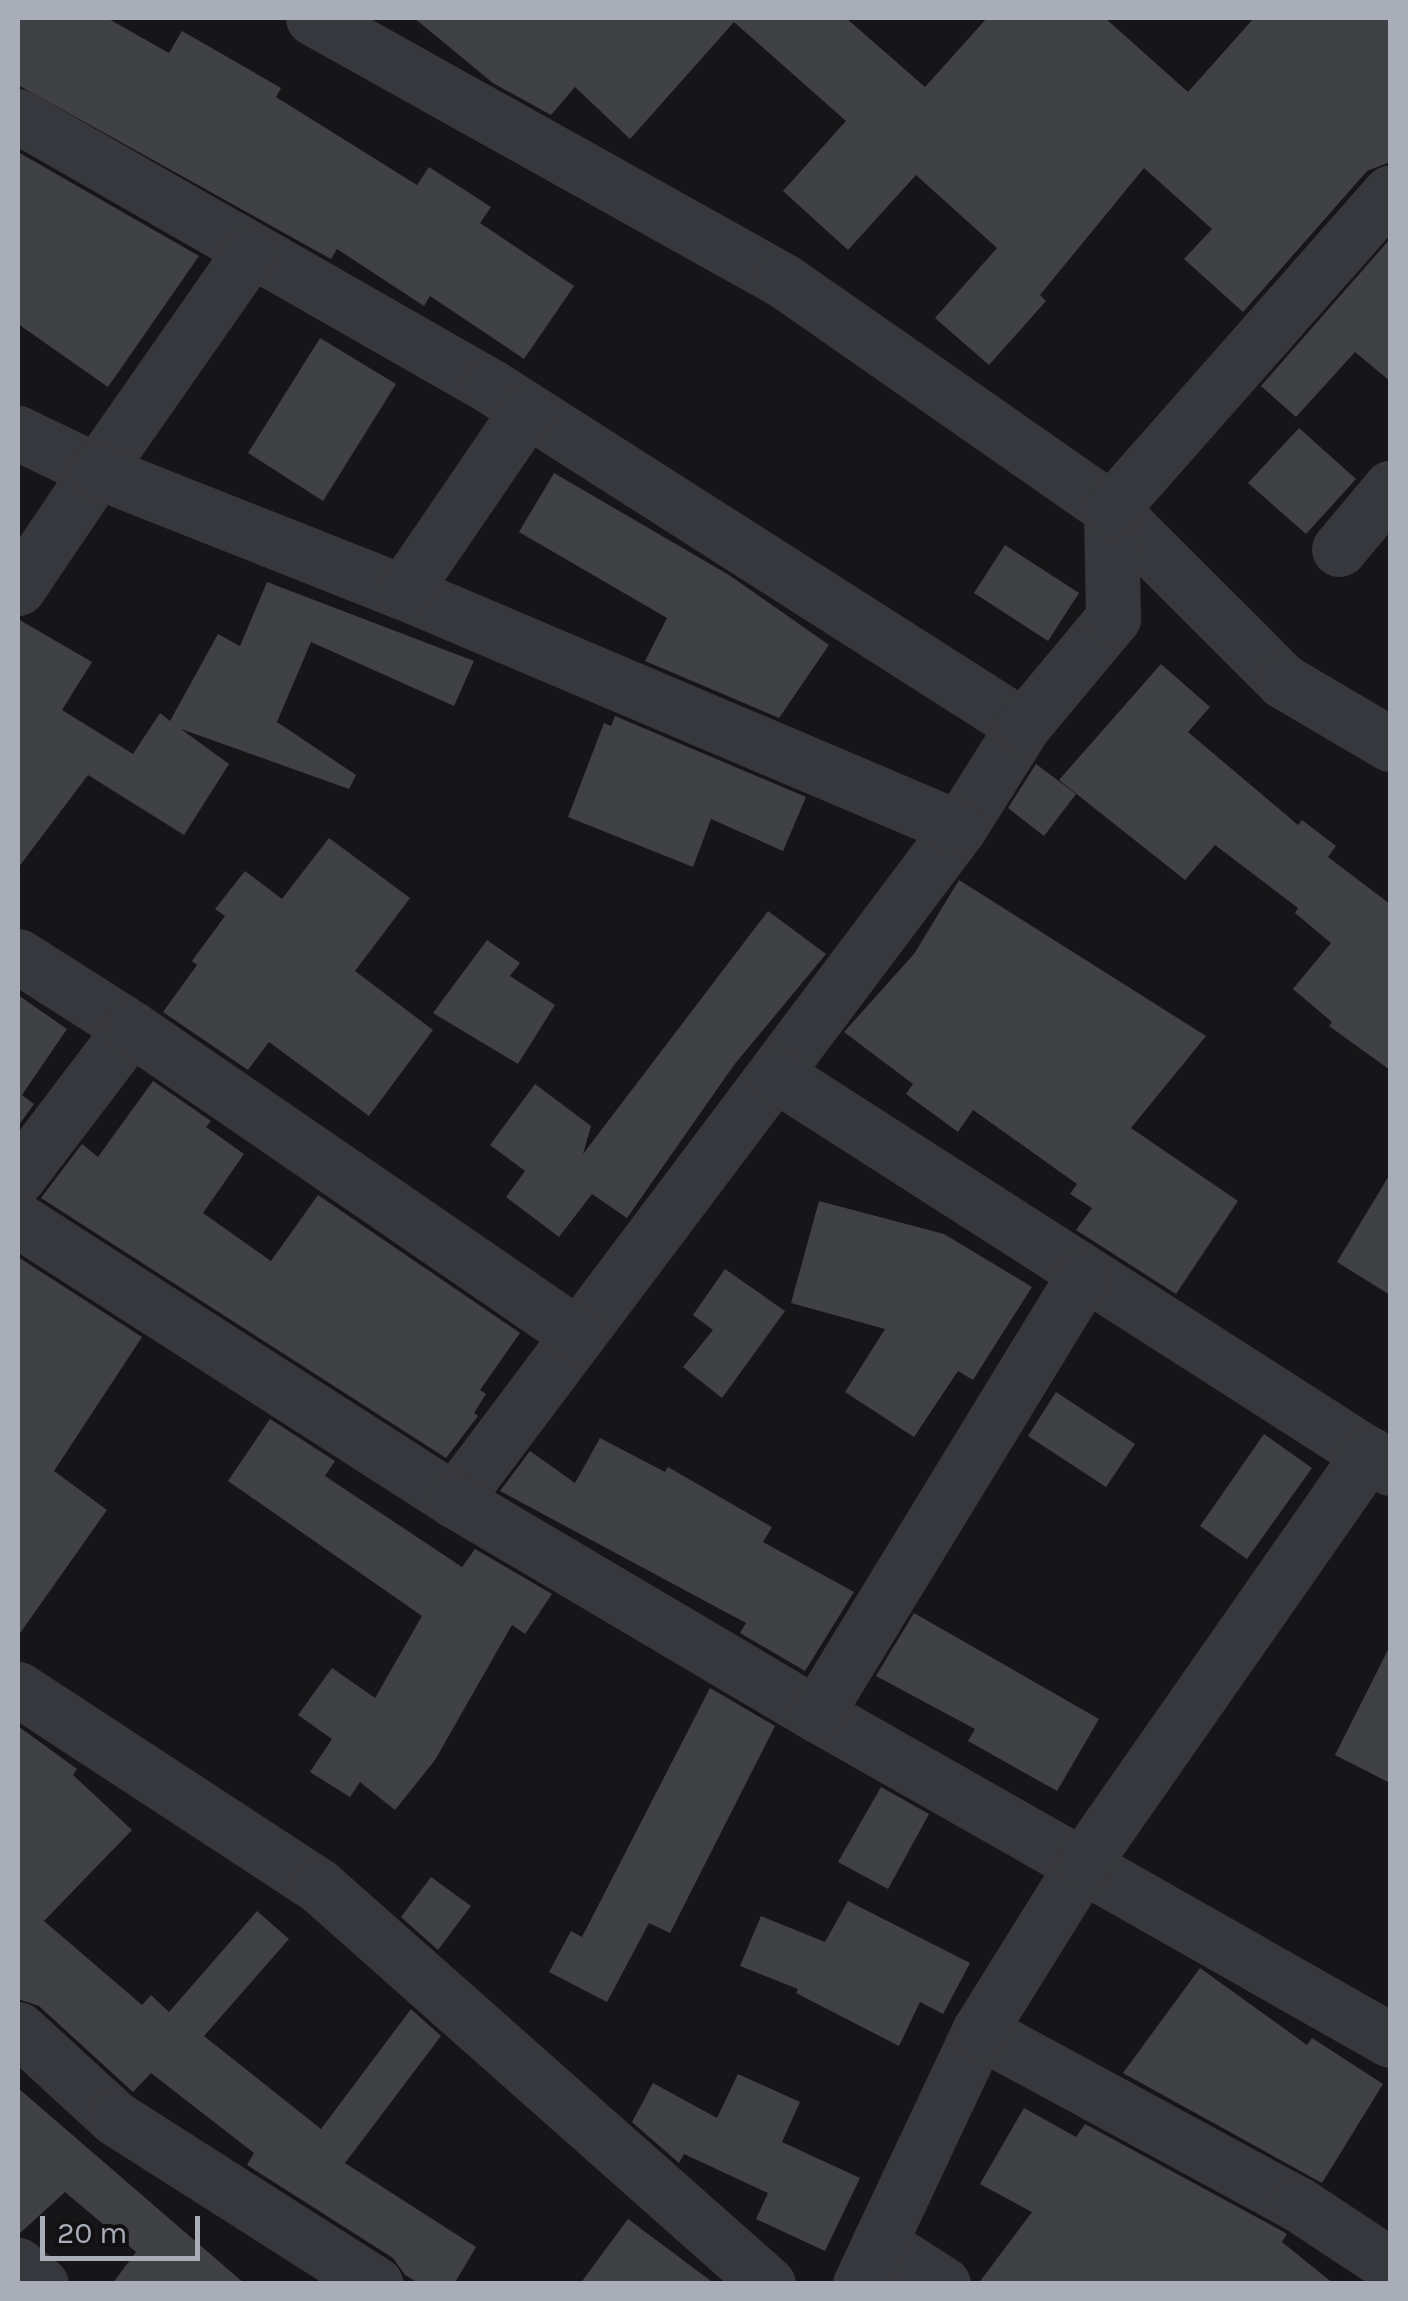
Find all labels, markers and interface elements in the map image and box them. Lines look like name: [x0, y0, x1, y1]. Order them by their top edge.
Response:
scale bar: [45, 2196, 205, 2258]
text: 20 m: [57, 2215, 127, 2251]

